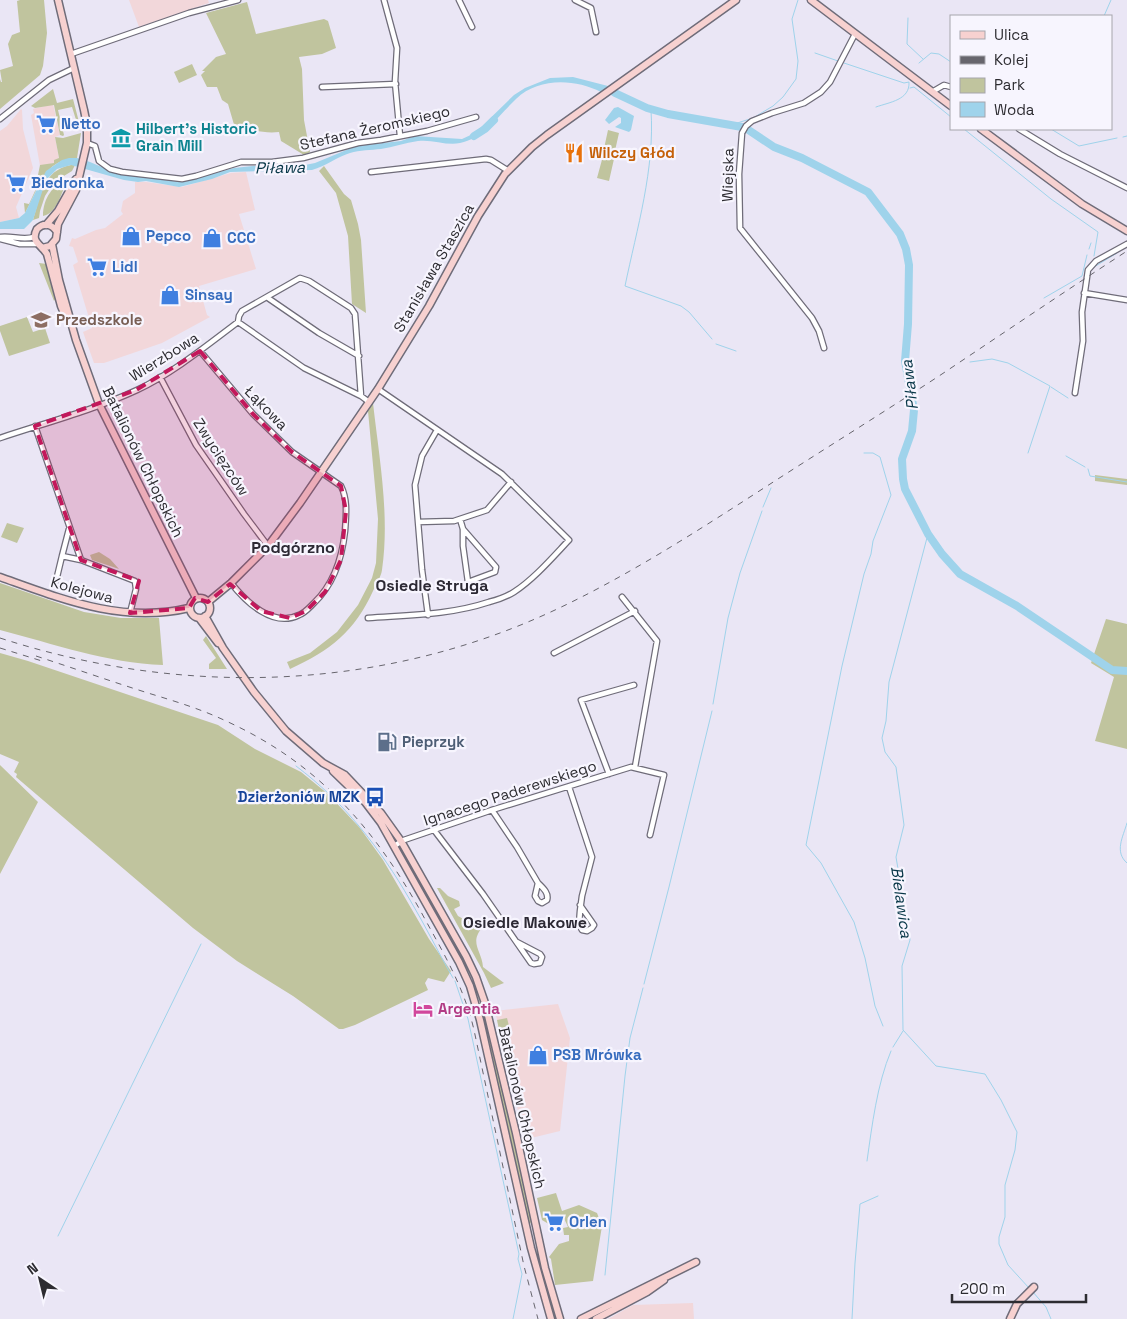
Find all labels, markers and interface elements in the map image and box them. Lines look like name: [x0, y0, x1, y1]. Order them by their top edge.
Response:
legend: [950, 15, 1112, 130]
text: Ulica: [994, 25, 1029, 44]
text: Kolej: [994, 50, 1028, 69]
text: Park: [994, 75, 1025, 94]
text: Woda: [994, 100, 1035, 119]
street label: Stefana Żeromskiego: [298, 101, 452, 154]
supermarket icon: Netto: [35, 113, 57, 135]
place label: Netto: [61, 114, 101, 133]
place label: Hilbert’s Historic Grain Mill: [136, 119, 257, 155]
museum icon: Hilbert’s Historic Grain Mill: [110, 127, 132, 149]
restaurant icon: Wilczy Głód: [563, 142, 585, 164]
place label: Wilczy Głód: [589, 143, 675, 162]
street label: Wiejska: [718, 148, 737, 202]
water label: Piława: [255, 157, 306, 178]
supermarket icon: Biedronka: [5, 172, 27, 194]
place label: Biedronka: [31, 173, 105, 192]
street label: Stanisława Staszica: [389, 200, 478, 335]
shop icon: Pepco: [120, 225, 142, 247]
place label: Pepco: [146, 226, 191, 245]
shop icon: CCC: [201, 227, 223, 249]
place label: CCC: [227, 228, 256, 247]
supermarket icon: Lidl: [86, 256, 108, 278]
place label: Lidl: [112, 257, 138, 276]
shop icon: Sinsay: [159, 284, 181, 306]
place label: Sinsay: [185, 285, 233, 304]
school or university icon: Przedszkole: [30, 309, 52, 331]
place label: Przedszkole: [56, 310, 143, 329]
street label: Wierzbowa: [125, 328, 202, 385]
water label: Piława: [896, 358, 923, 411]
street label: Łąkowa: [240, 381, 293, 434]
street label: Batalionów Chłopskich: [99, 383, 188, 540]
street label: Zwycięzców: [189, 414, 254, 499]
district label: Podgórzno: [251, 537, 335, 558]
street label: Kolejowa: [49, 572, 116, 607]
district label: Osiedle Struga: [375, 575, 489, 596]
fuel station icon: Pieprzyk: [376, 731, 398, 753]
place label: Pieprzyk: [402, 732, 465, 751]
street label: Ignacego Paderewskiego: [421, 756, 599, 829]
bus stop icon: Dzierżoniów MZK: [364, 786, 386, 808]
place label: Dzierżoniów MZK: [238, 787, 361, 806]
water label: Bielawica: [886, 865, 917, 940]
district label: Osiedle Makowe: [463, 912, 587, 933]
hotel icon: Argentia: [412, 998, 434, 1020]
place label: Argentia: [438, 999, 500, 1018]
street label: Batalionów Chłopskich: [495, 1025, 550, 1191]
shop icon: PSB Mrówka: [527, 1044, 549, 1066]
place label: PSB Mrówka: [553, 1045, 642, 1064]
supermarket icon: Orlen: [543, 1211, 565, 1233]
place label: Orlen: [569, 1212, 607, 1231]
north arrow: [15, 1254, 65, 1304]
text: N: [24, 1258, 42, 1278]
scale bar: [952, 1272, 1086, 1304]
text: 200 m: [960, 1279, 1005, 1298]

